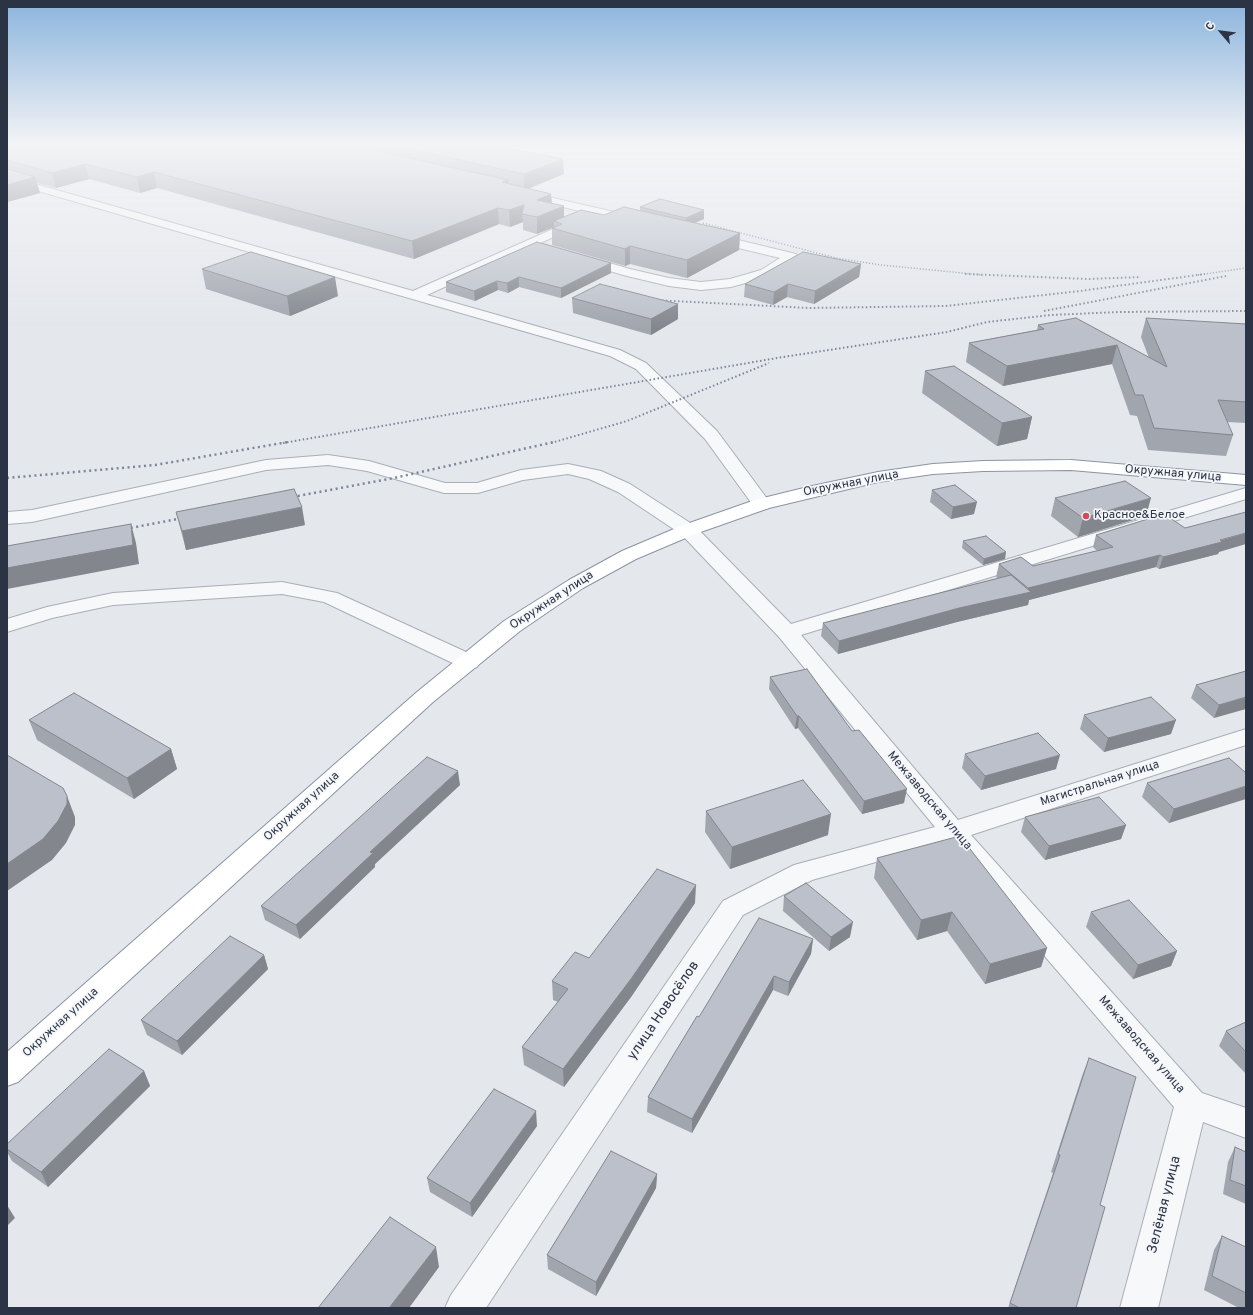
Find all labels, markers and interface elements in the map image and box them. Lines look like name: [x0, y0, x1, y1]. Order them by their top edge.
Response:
north arrow: [1201, 12, 1241, 52]
text: С: [1203, 20, 1218, 33]
street label: Окружная улица: [1124, 463, 1222, 485]
street label: Окружная улица: [802, 468, 900, 500]
place label: Красное&Белое: [1094, 509, 1185, 523]
marker: Красное&Белое: [1081, 511, 1091, 521]
street label: Окружная улица: [508, 569, 596, 633]
street label: Межзаводская улица: [884, 749, 974, 853]
street label: Магистральная улица: [1039, 758, 1161, 810]
street label: Окружная улица: [261, 769, 343, 845]
street label: улица Новосёлов: [625, 958, 703, 1064]
street label: Окружная улица: [20, 985, 102, 1061]
street label: Межзаводская улица: [1095, 994, 1187, 1096]
street label: Зелёная улица: [1145, 1154, 1185, 1256]

